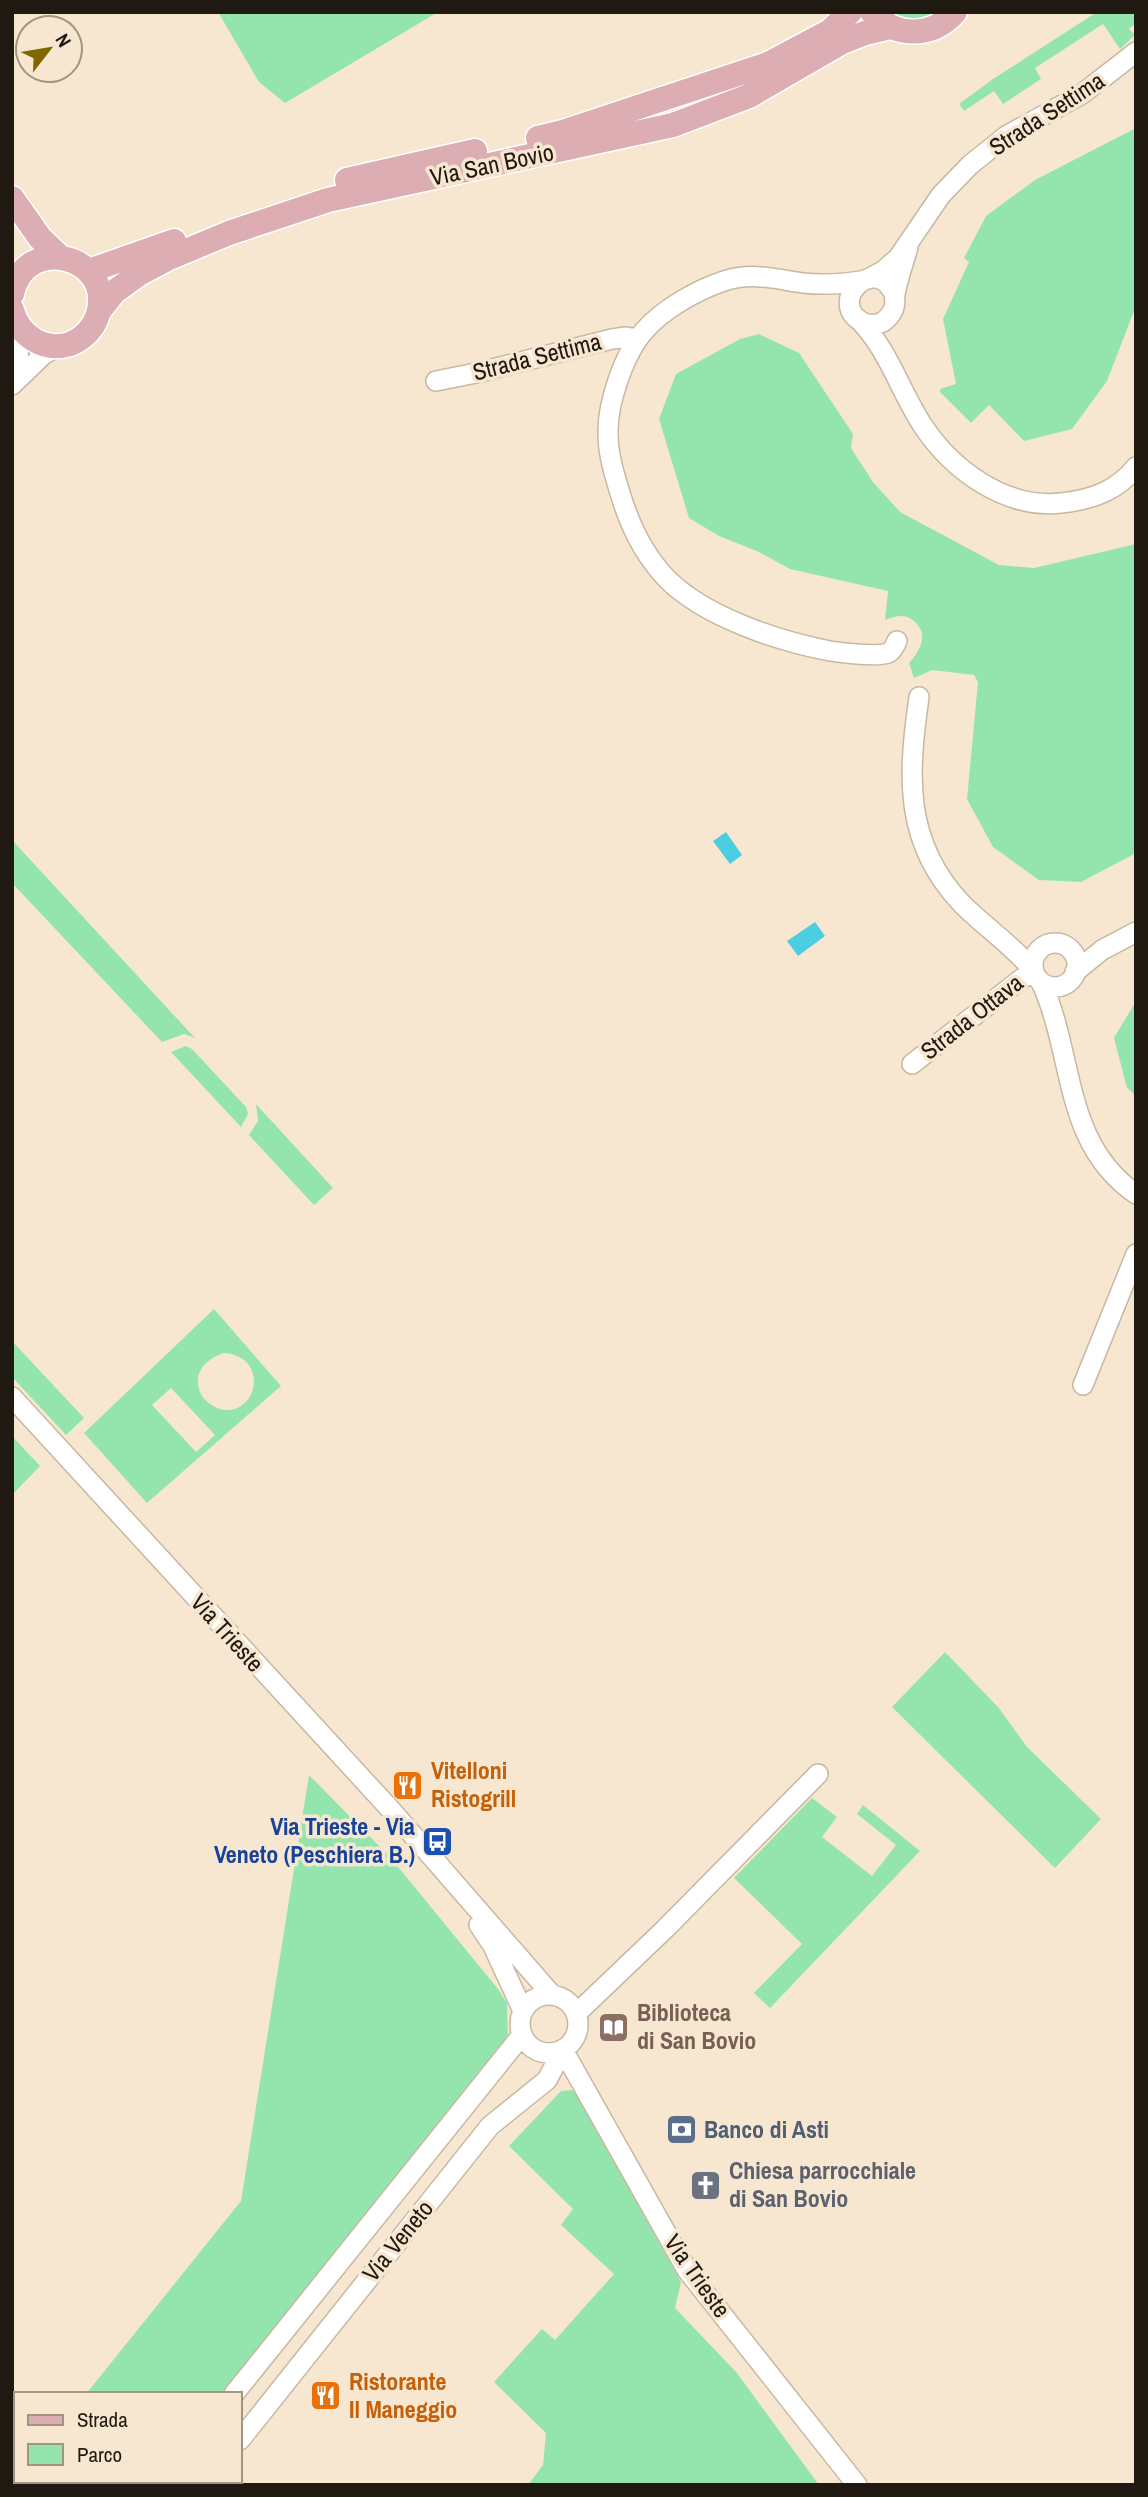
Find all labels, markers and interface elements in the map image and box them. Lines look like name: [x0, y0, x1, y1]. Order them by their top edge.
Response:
north arrow: [14, 14, 84, 84]
text: N: [50, 29, 78, 52]
street label: Strada Settima: [983, 64, 1110, 162]
street label: Via San Bovio: [427, 135, 556, 193]
street label: Strada Settima: [469, 325, 604, 387]
street label: Strada Ottava: [914, 966, 1029, 1066]
street label: Via Trieste: [184, 1586, 271, 1678]
place label: Vitelloni Ristogrill: [431, 1754, 516, 1814]
restaurant icon: Vitelloni Ristogrill: [391, 1768, 425, 1802]
place label: Via Trieste - Via Veneto (Peschiera B.): [214, 1810, 415, 1870]
bus stop icon: Via Trieste - Via Veneto (Peschiera B.): [421, 1824, 455, 1858]
place label: Biblioteca di San Bovio: [637, 1996, 756, 2056]
library icon: Biblioteca di San Bovio: [597, 2010, 631, 2044]
bank icon: Banco di Asti: [664, 2113, 698, 2147]
place label: Banco di Asti: [704, 2113, 829, 2145]
place label: Chiesa parrocchiale di San Bovio: [729, 2154, 916, 2214]
church icon: Chiesa parrocchiale di San Bovio: [689, 2168, 723, 2202]
street label: Via Veneto: [355, 2193, 440, 2288]
street label: Via Trieste: [658, 2227, 738, 2323]
place label: Ristorante Il Maneggio: [349, 2365, 457, 2425]
restaurant icon: Ristorante Il Maneggio: [309, 2379, 343, 2413]
legend: [14, 2392, 242, 2483]
text: Strada: [77, 2405, 128, 2434]
text: Parco: [77, 2440, 122, 2469]

